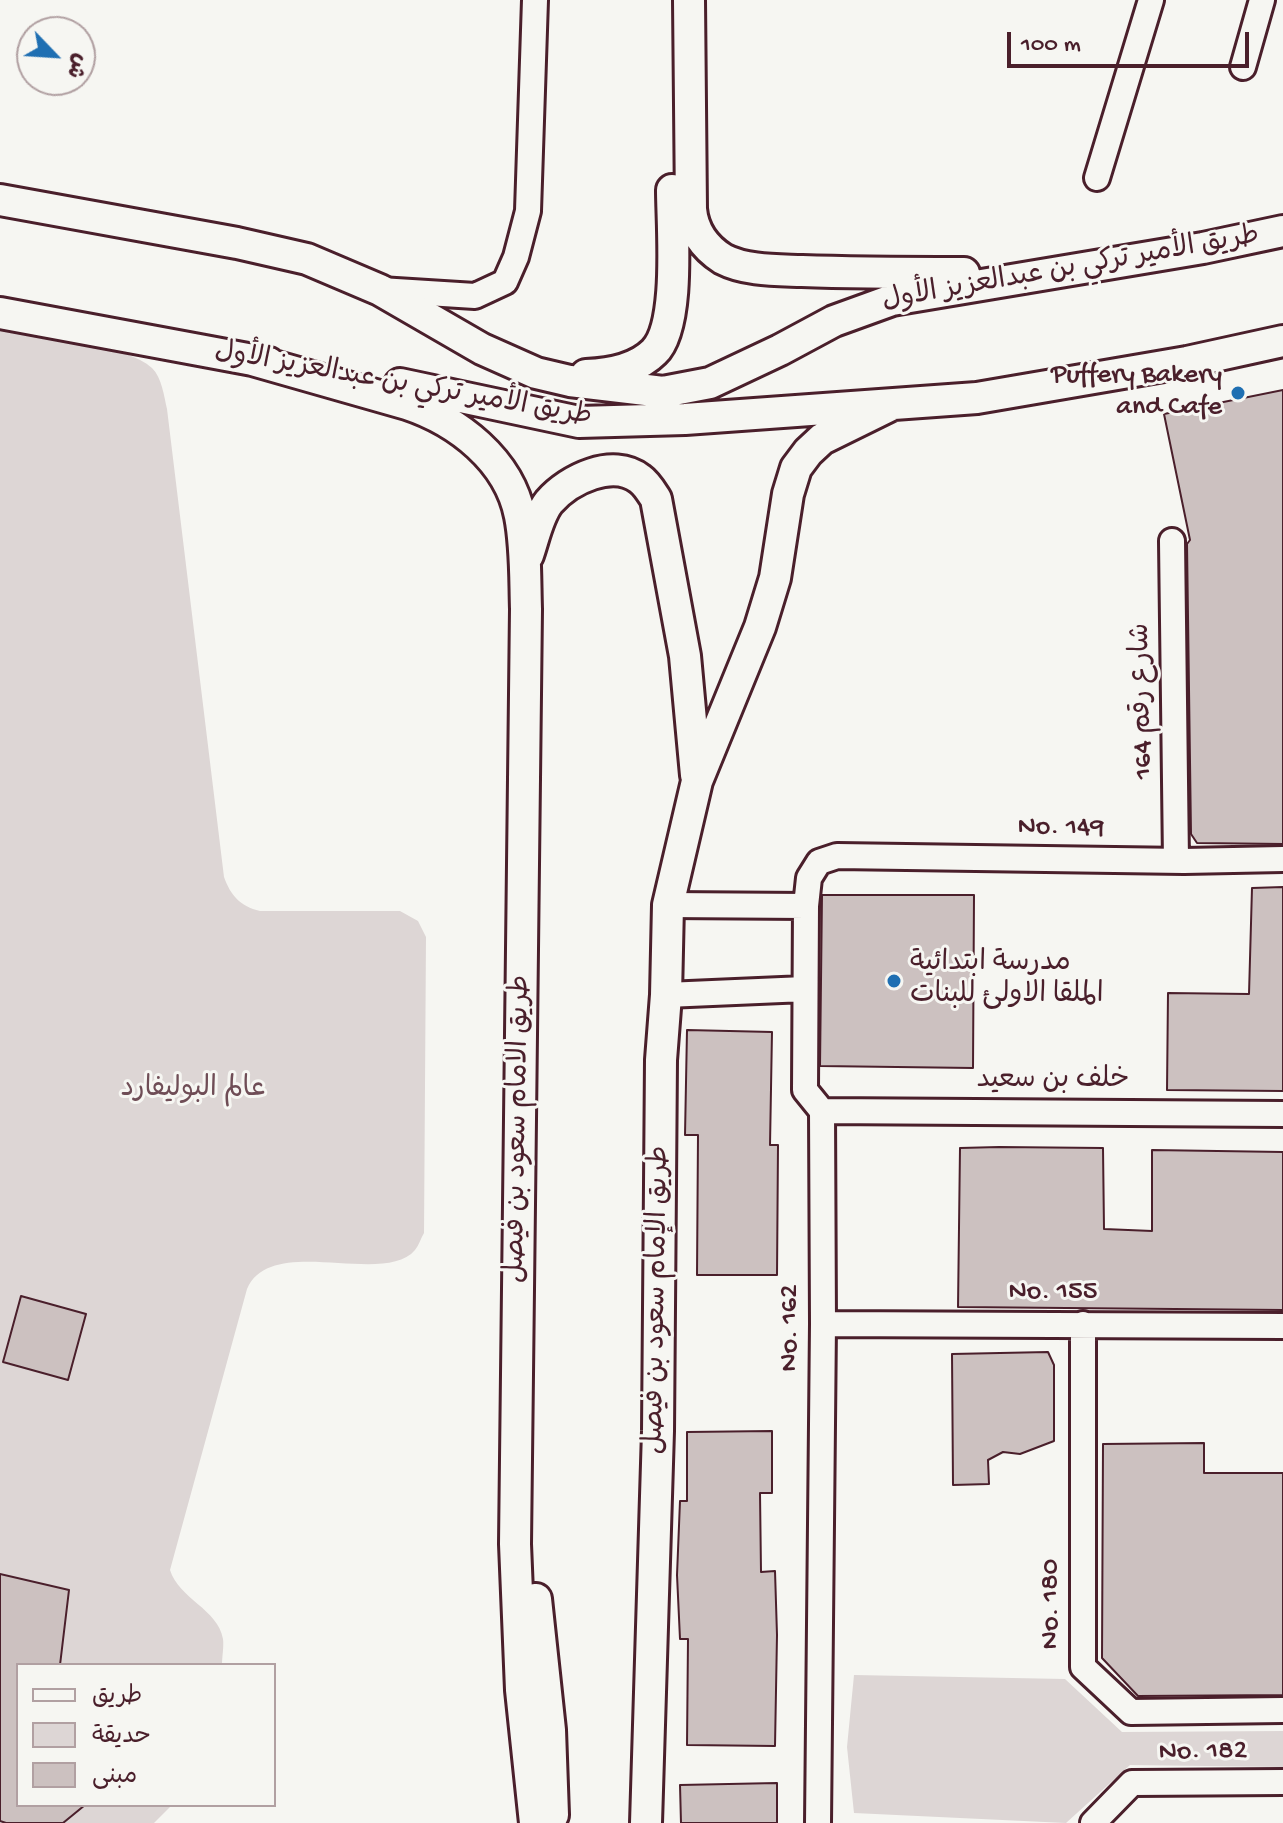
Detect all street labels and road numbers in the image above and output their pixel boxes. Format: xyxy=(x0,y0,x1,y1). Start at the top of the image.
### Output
street label: طريق الأمير تركي بن عبدالعزيز الأول xyxy=(880,220,1262,320)
street label: طريق الأمير تركي بن عبدالعزيز الأول xyxy=(212,336,594,436)
street label: شارع رقم 164 xyxy=(1126,623,1162,779)
street label: No. 149 xyxy=(1017,811,1105,847)
street label: طريق الامام سعود بن فيصل xyxy=(501,975,539,1283)
street label: خلف بن سعيد xyxy=(977,1065,1129,1099)
street label: طريق الإمام سعود بن فيصل xyxy=(640,1145,678,1455)
street label: No. 155 xyxy=(1009,1277,1097,1311)
street label: No. 162 xyxy=(775,1284,809,1372)
street label: No. 180 xyxy=(1036,1559,1070,1649)
street label: No. 182 xyxy=(1158,1735,1248,1771)

